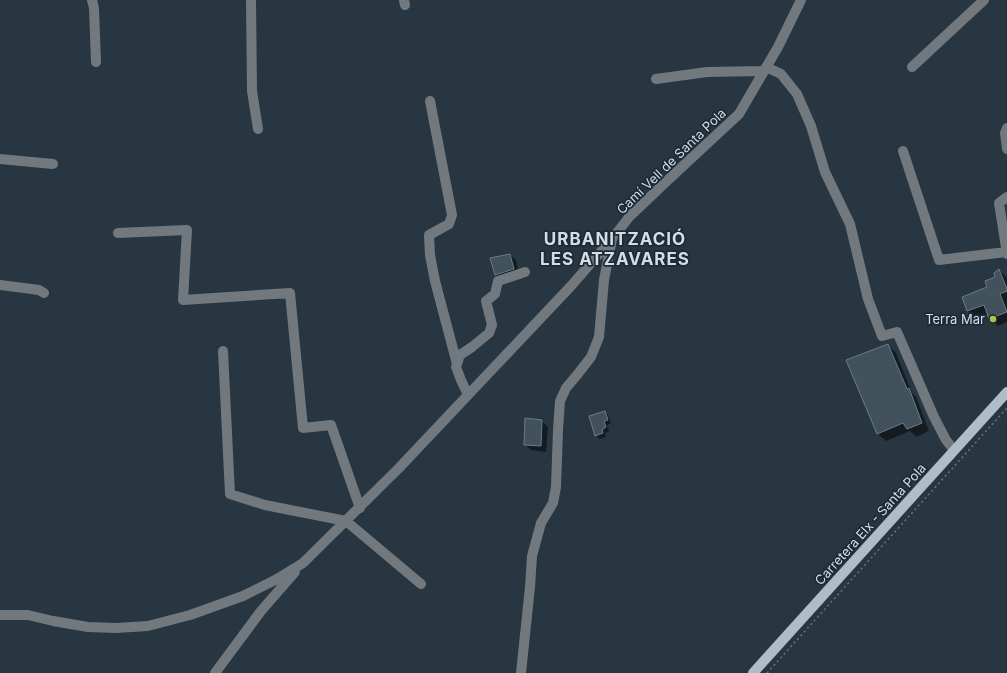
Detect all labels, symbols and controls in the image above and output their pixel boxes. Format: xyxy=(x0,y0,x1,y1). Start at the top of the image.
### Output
street label: Camí Vell de Santa Pola xyxy=(613,105,729,217)
district label: URBANITZACIÓ LES ATZAVARES xyxy=(540,228,690,269)
place label: Terra Mar xyxy=(925,311,985,327)
marker: Terra Mar xyxy=(988,314,998,324)
street label: Carretera Elx - Santa Pola xyxy=(811,460,929,588)

